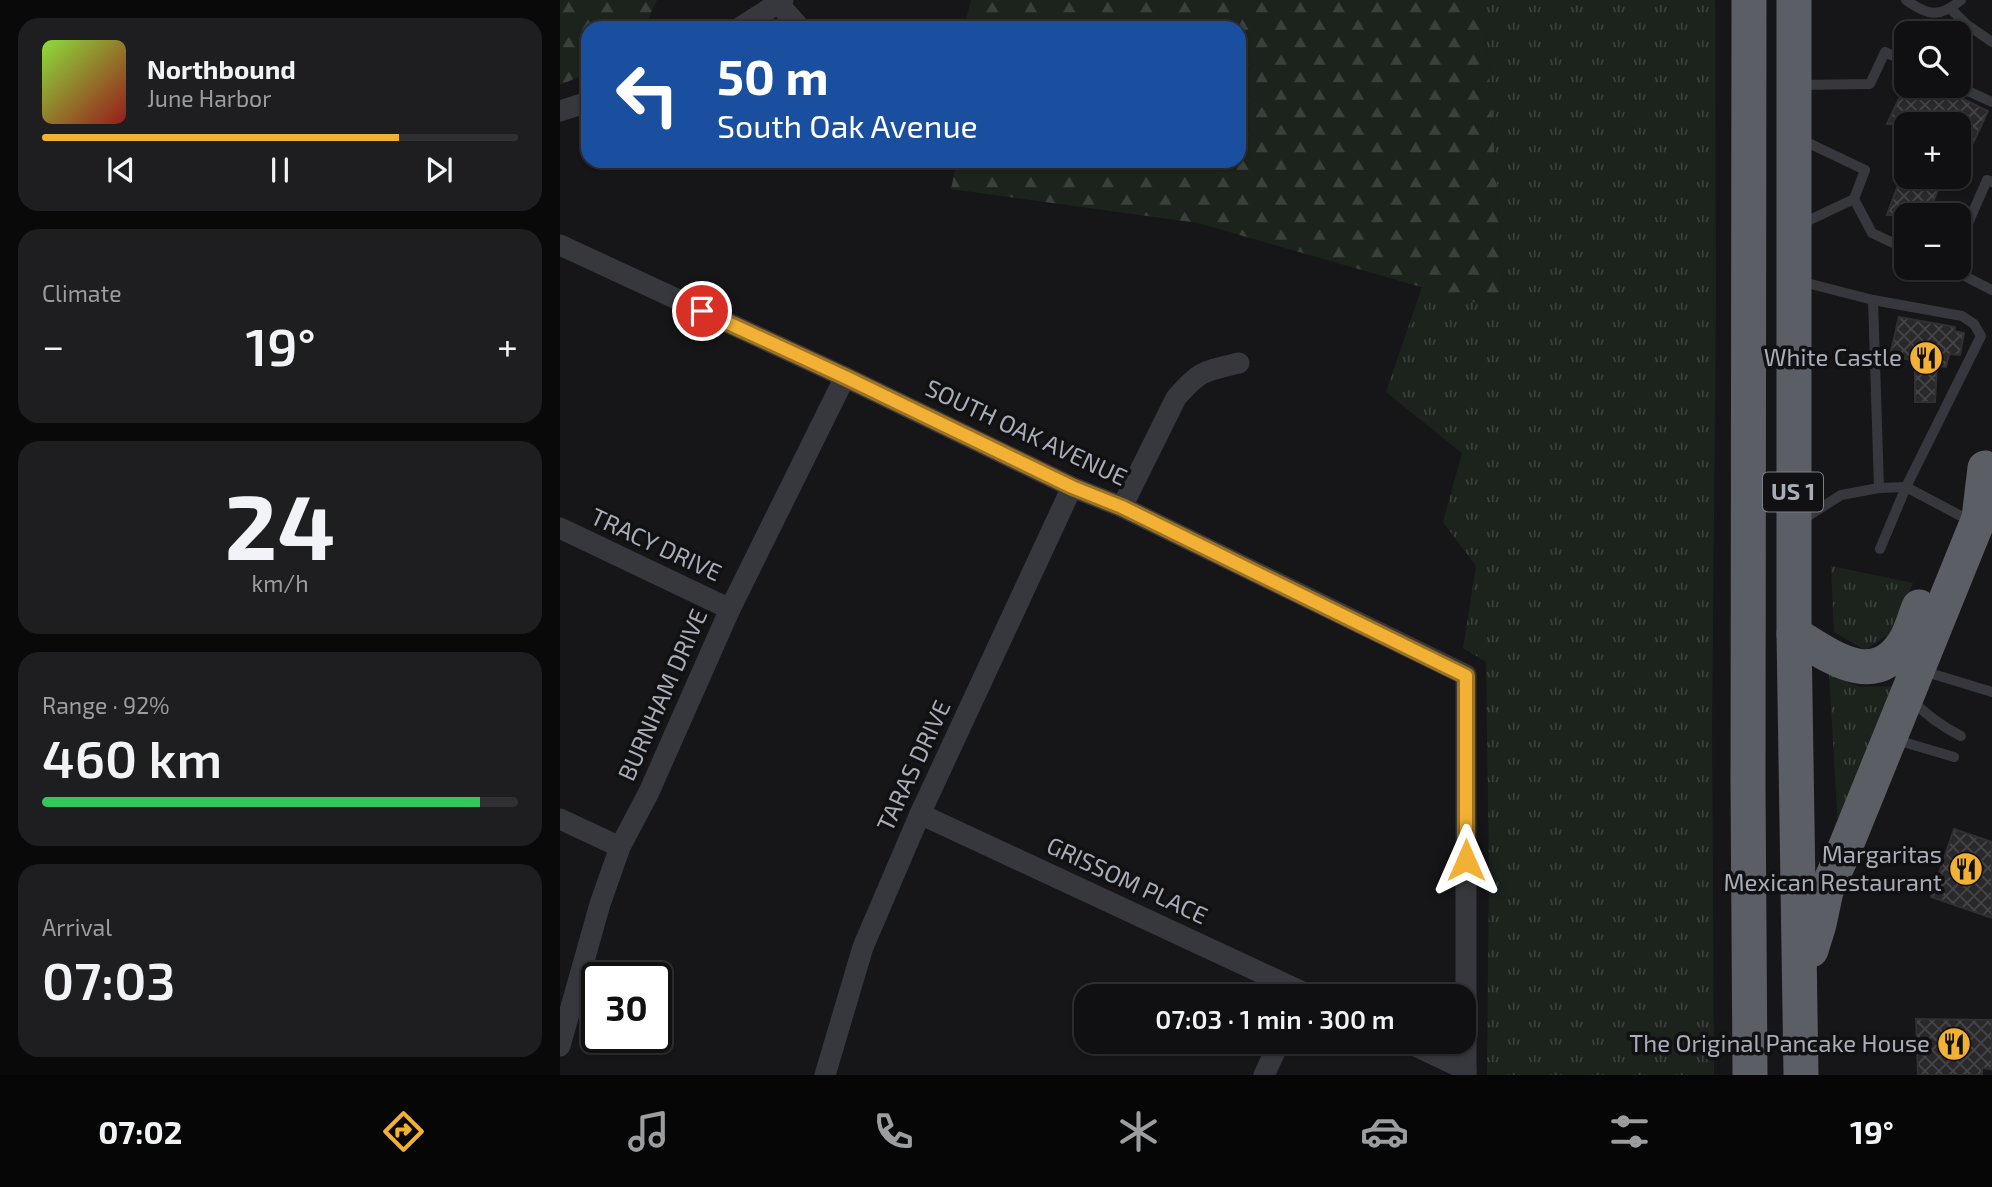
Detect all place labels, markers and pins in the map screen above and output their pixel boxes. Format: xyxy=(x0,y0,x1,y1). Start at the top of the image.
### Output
pin xyxy=(672,281,732,341)
restaurant icon: White Castle xyxy=(1907,339,1945,377)
place label: White Castle xyxy=(1764,342,1902,371)
place label: Margaritas Mexican Restaurant xyxy=(1724,839,1942,896)
restaurant icon: Margaritas Mexican Restaurant xyxy=(1947,850,1985,888)
restaurant icon: The Original Pancake House xyxy=(1935,1025,1973,1063)
place label: The Original Pancake House xyxy=(1629,1028,1930,1057)

